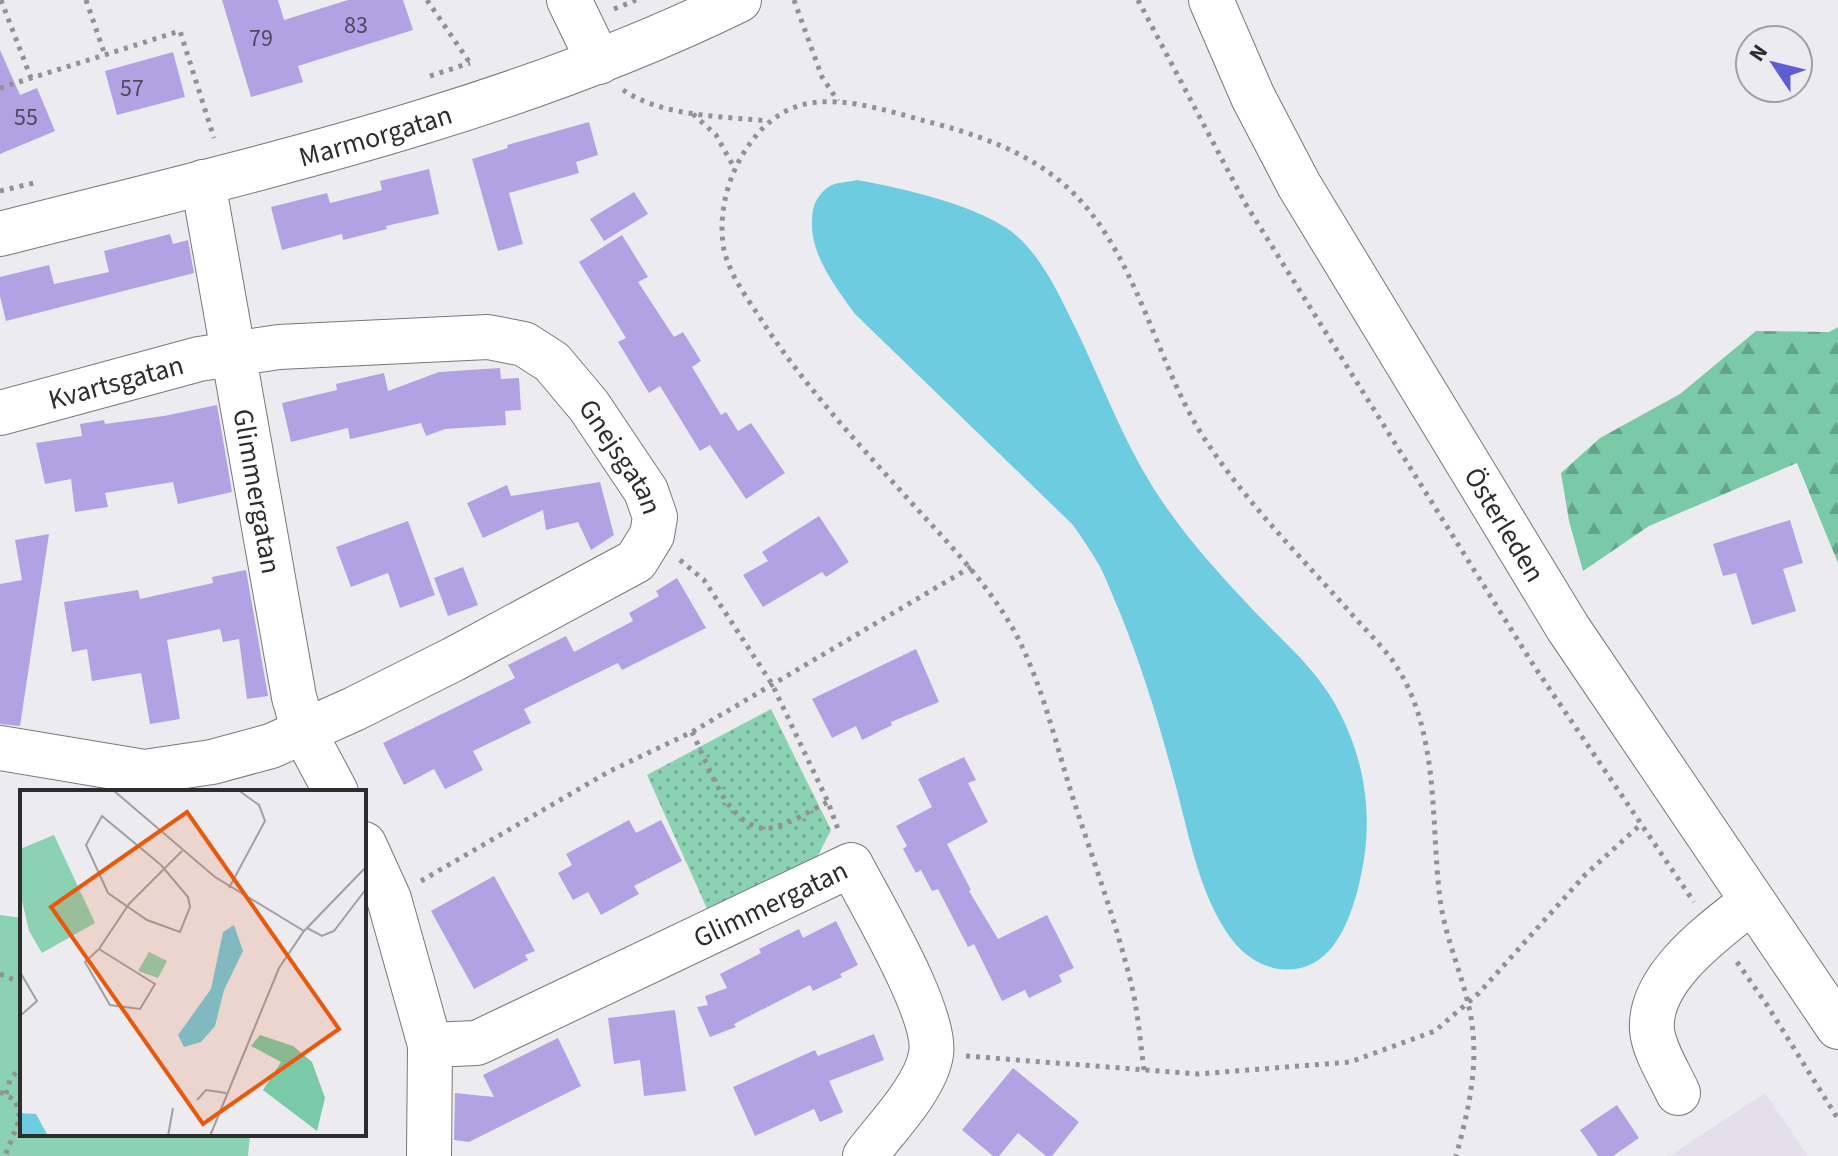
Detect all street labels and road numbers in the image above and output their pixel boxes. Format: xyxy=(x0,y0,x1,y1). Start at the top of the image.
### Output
street label: Marmorgatan xyxy=(294,95,457,178)
street label: Kvartsgatan xyxy=(44,345,188,420)
street label: Gnejsgatan xyxy=(569,391,672,520)
street label: Glimmergatan xyxy=(222,406,291,577)
street label: Österleden xyxy=(1454,460,1555,590)
street label: Glimmergatan xyxy=(687,850,855,958)

